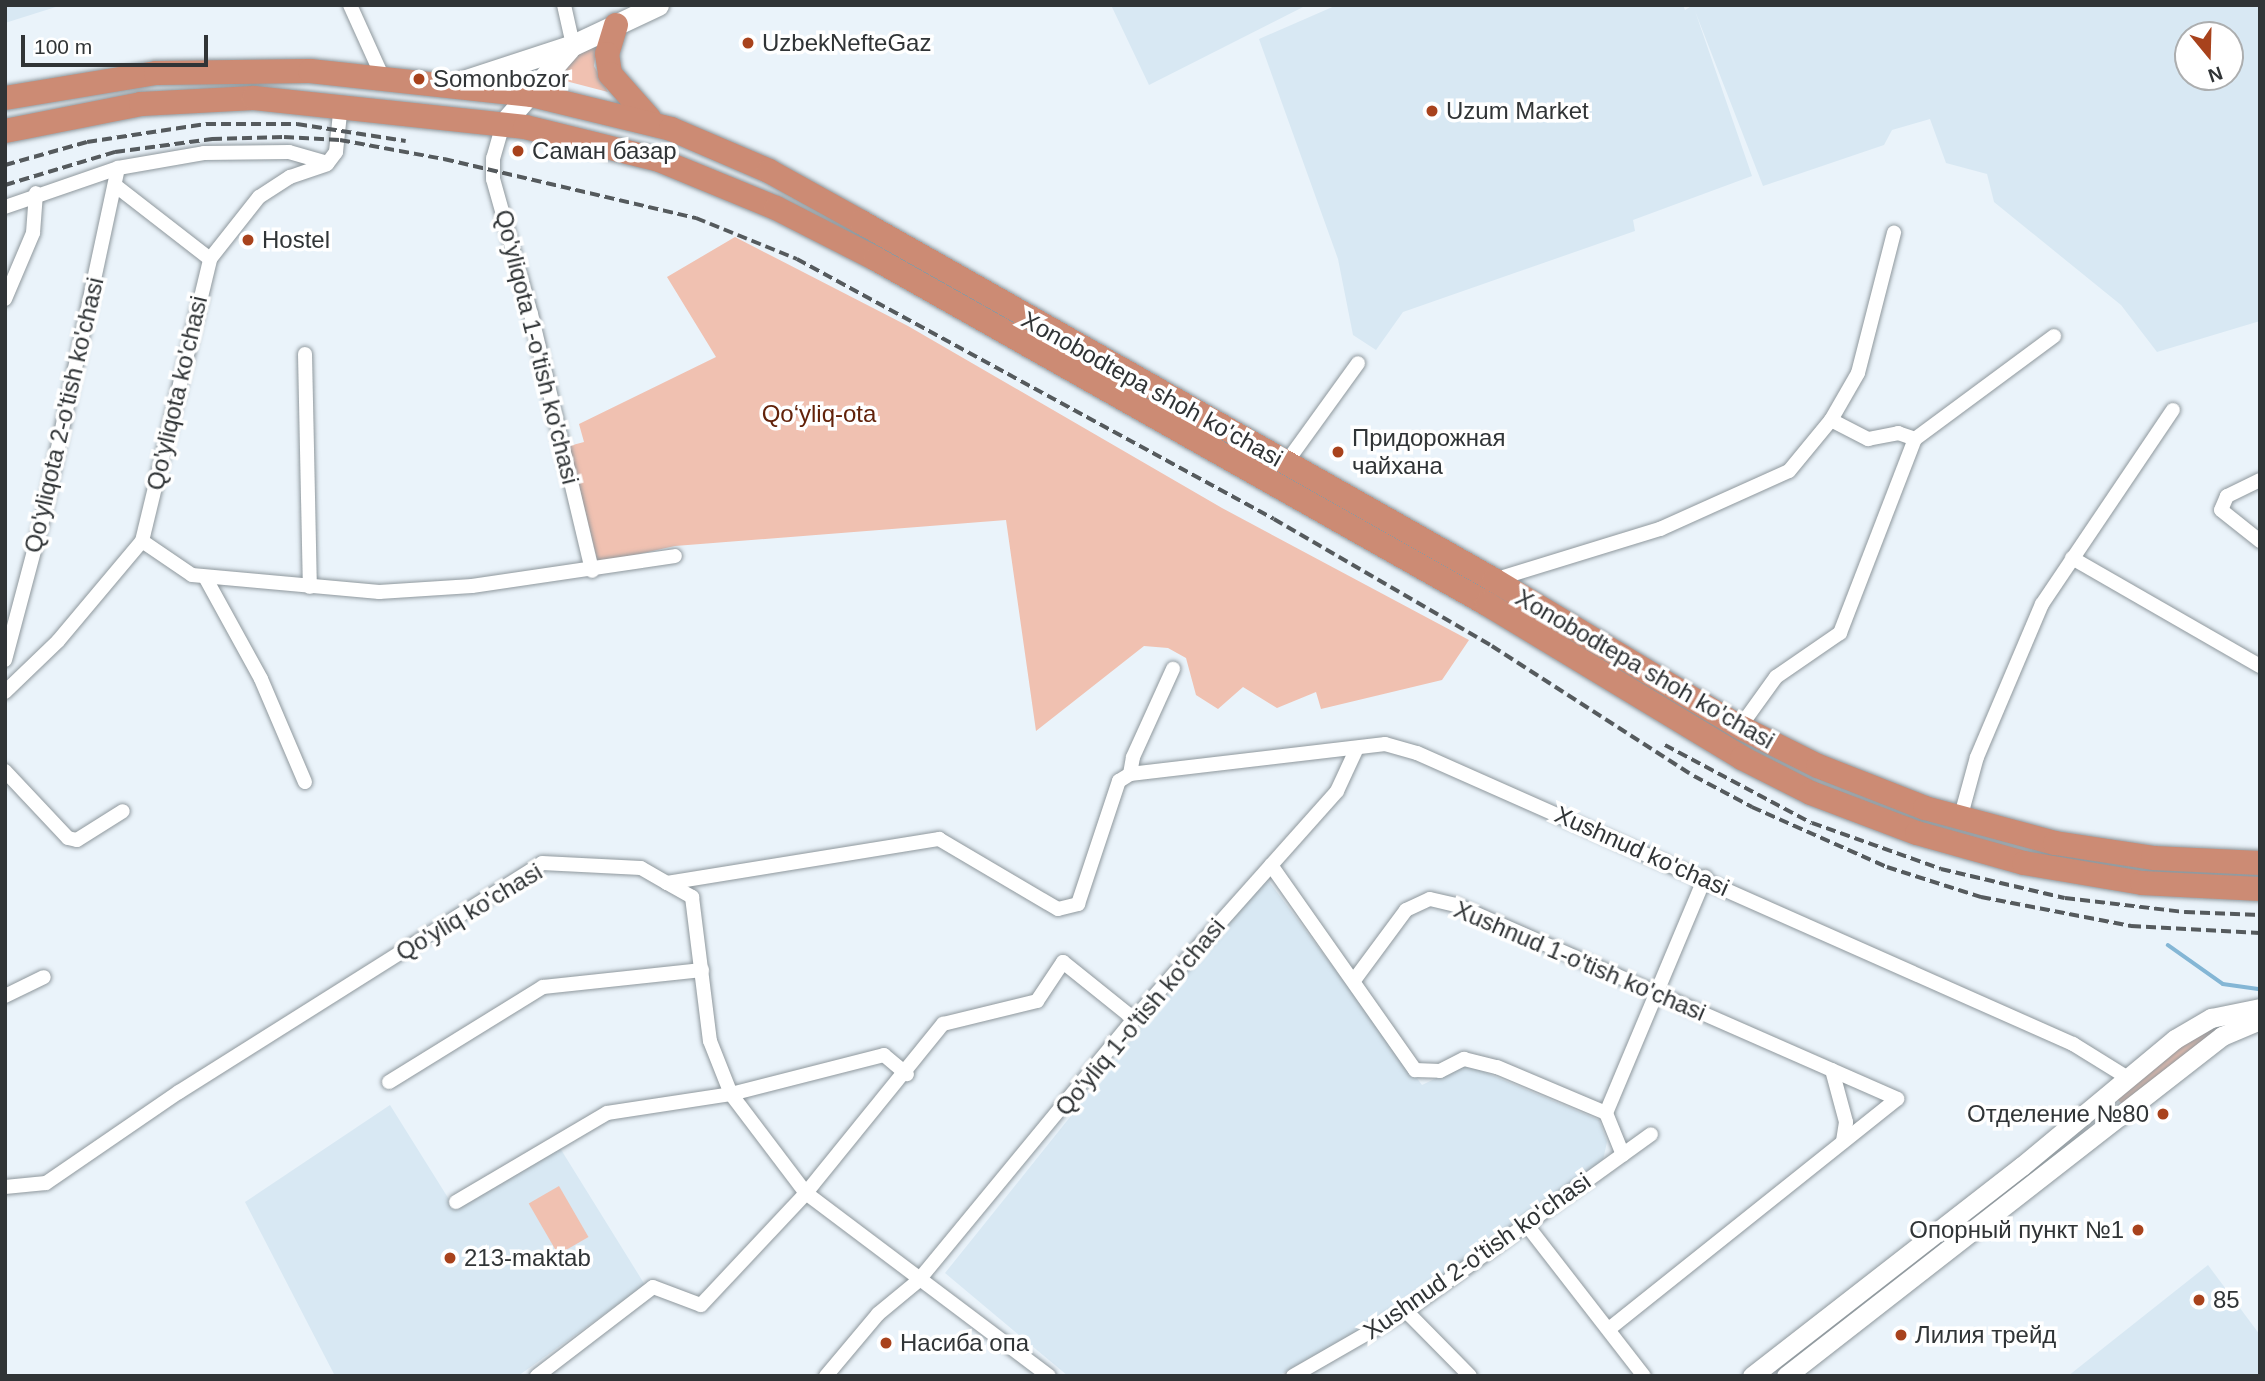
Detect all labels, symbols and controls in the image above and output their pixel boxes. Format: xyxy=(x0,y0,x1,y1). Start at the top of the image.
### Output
scale bar xyxy=(24,21,212,65)
north arrow xyxy=(2174,21,2244,91)
place label: UzbekNefteGaz xyxy=(762,29,931,57)
text: 100 m xyxy=(34,35,92,58)
marker: UzbekNefteGaz xyxy=(740,35,756,51)
text: N xyxy=(2205,62,2225,87)
place label: Somonbozor xyxy=(433,65,569,93)
marker: Somonbozor xyxy=(411,71,427,87)
place label: Uzum Market xyxy=(1446,97,1589,125)
marker: Uzum Market xyxy=(1424,103,1440,119)
place label: Саман базар xyxy=(532,137,677,165)
marker: Саман базар xyxy=(510,143,526,159)
street label: Qo'yliqota 1-o'tish ko'chasi xyxy=(489,207,585,487)
place label: Hostel xyxy=(262,226,330,254)
marker: Hostel xyxy=(240,232,256,248)
street label: Qo'yliqota 2-o'tish ko'chasi xyxy=(18,274,110,556)
street label: Qo'yliqota ko'chasi xyxy=(141,293,213,493)
street label: Xonobodtepa shoh ko'chasi xyxy=(1016,305,1288,473)
park label: Qo‘yliq-ota xyxy=(762,400,876,428)
place label: Придорожная чайхана xyxy=(1352,424,1505,480)
marker: Придорожная чайхана xyxy=(1330,444,1346,460)
street label: Xonobodtepa shoh ko'chasi xyxy=(1510,583,1780,755)
street label: Xushnud ko'chasi xyxy=(1551,800,1733,902)
street label: Qo'yliq ko'chasi xyxy=(391,857,547,967)
street label: Xushnud 1-o'tish ko'chasi xyxy=(1450,895,1710,1027)
street label: Qo'yliq 1-o'tish ko'chasi xyxy=(1049,913,1231,1121)
place label: Отделение №80 xyxy=(1967,1100,2149,1128)
marker: Отделение №80 xyxy=(2155,1106,2171,1122)
street label: Xushnud 2-o'tish ko'chasi xyxy=(1358,1167,1596,1345)
place label: Опорный пункт №1 xyxy=(1909,1216,2124,1244)
marker: Опорный пункт №1 xyxy=(2130,1222,2146,1238)
place label: 213-maktab xyxy=(464,1244,591,1272)
marker: 213-maktab xyxy=(442,1250,458,1266)
place label: 85 xyxy=(2213,1286,2240,1314)
marker: 85 xyxy=(2191,1292,2207,1308)
place label: Лилия трейд xyxy=(1915,1321,2056,1349)
marker: Лилия трейд xyxy=(1893,1327,1909,1343)
place label: Насиба опа xyxy=(900,1329,1029,1357)
marker: Насиба опа xyxy=(878,1335,894,1351)

